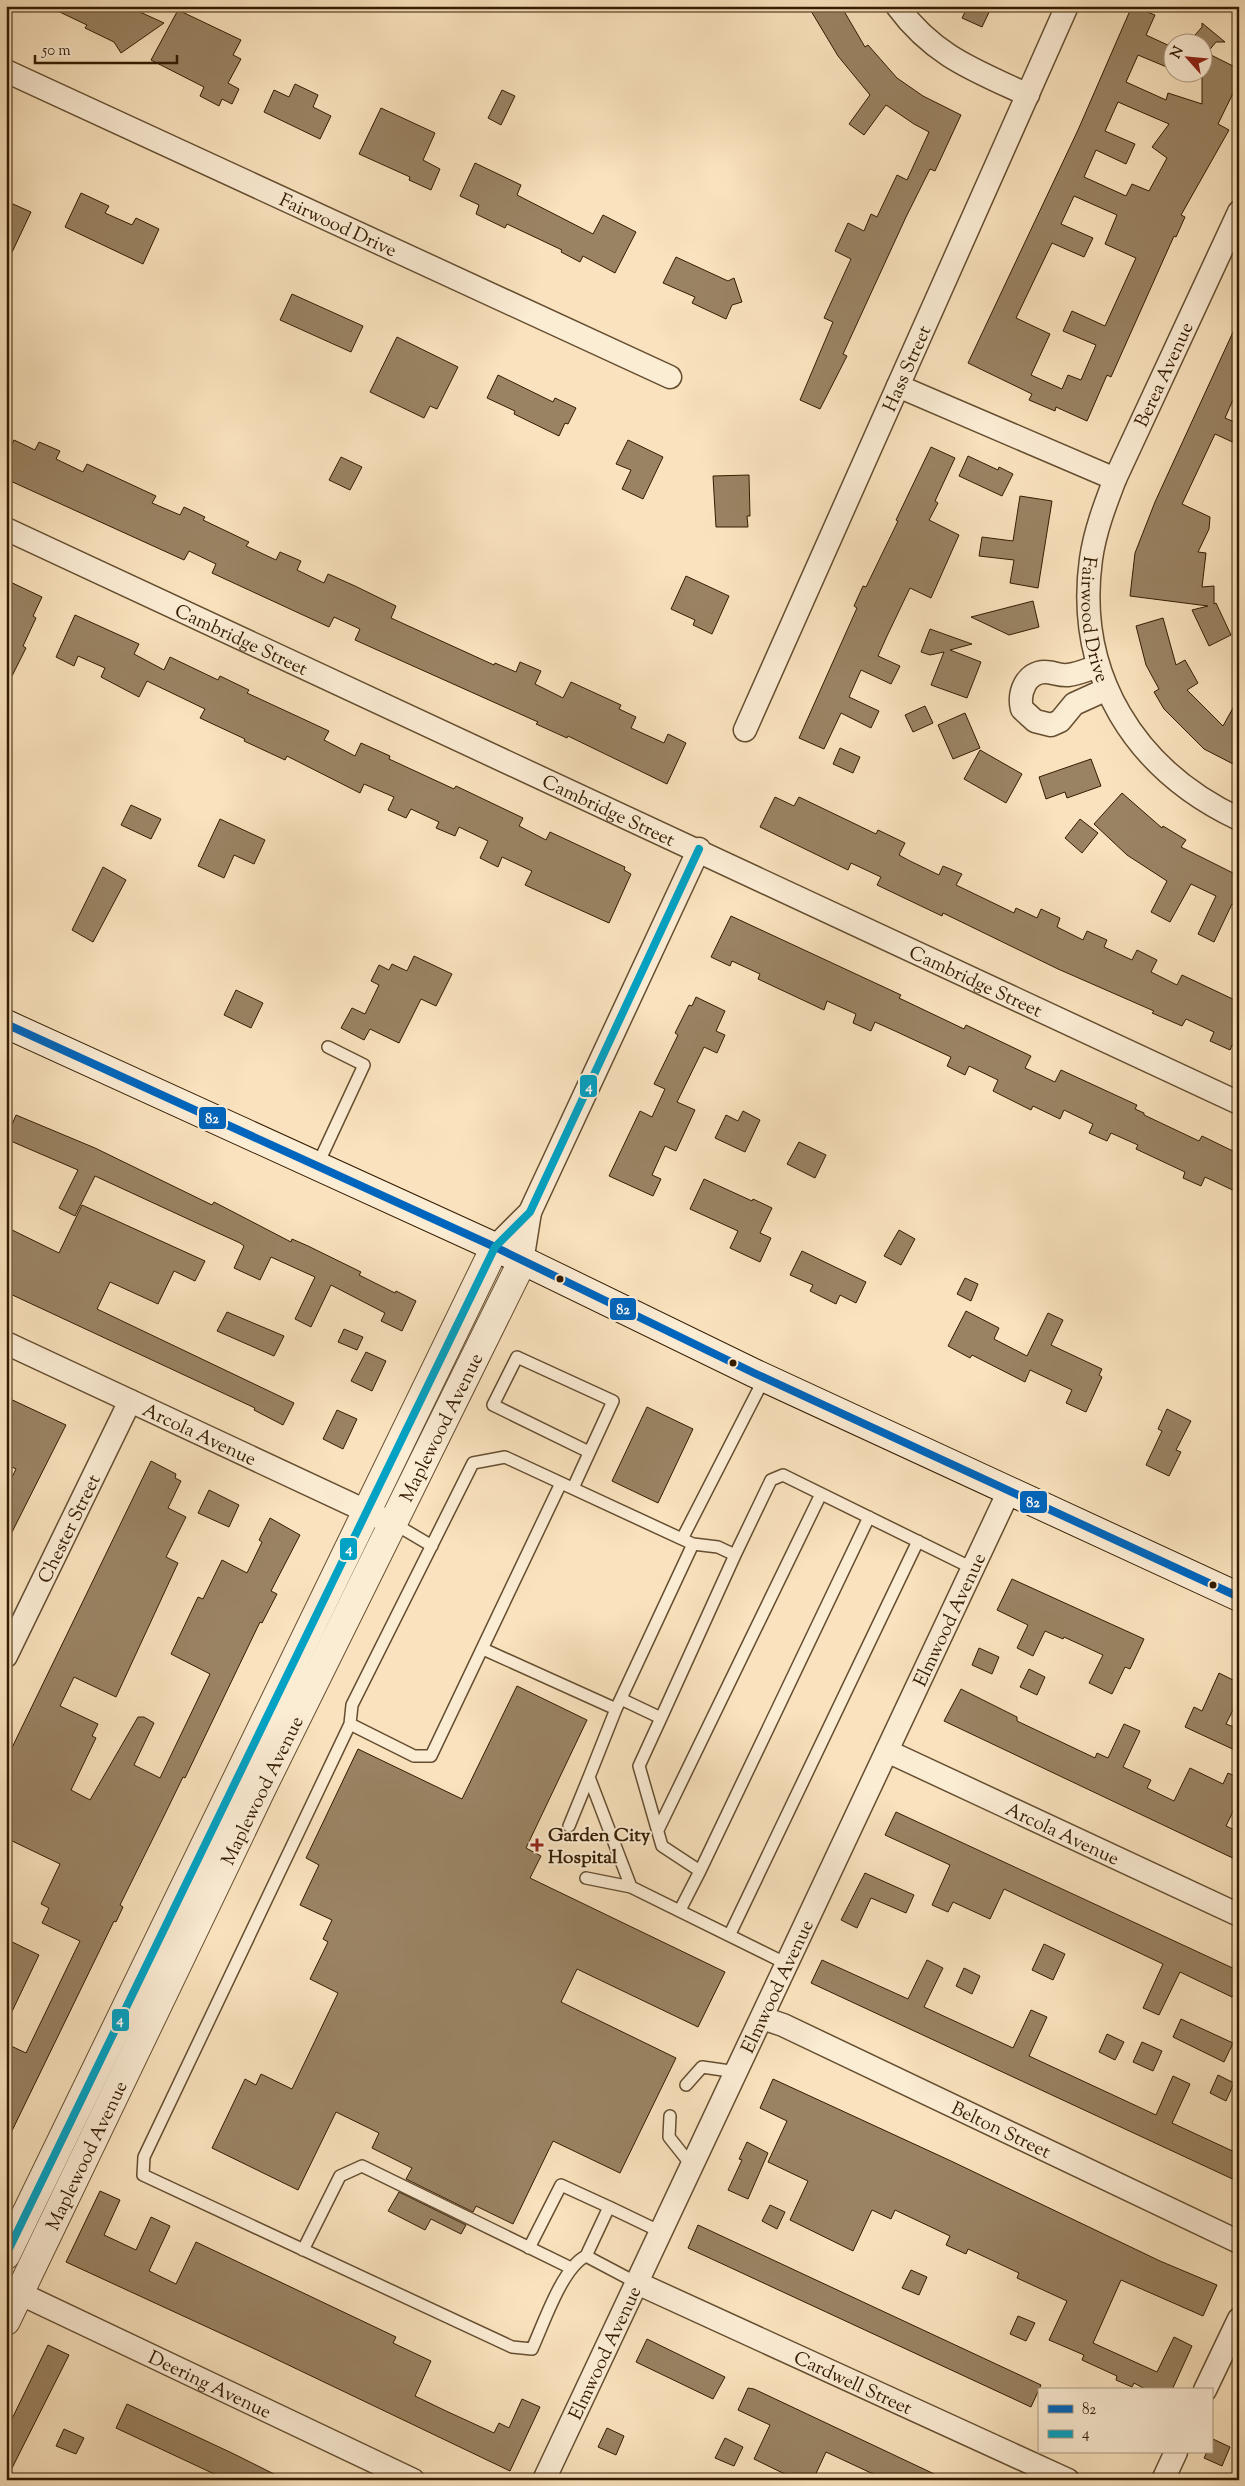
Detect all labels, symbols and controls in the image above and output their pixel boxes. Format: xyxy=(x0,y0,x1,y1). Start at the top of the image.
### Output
scale bar xyxy=(35,32,178,64)
north arrow xyxy=(1162,32,1212,82)
text: 50 m xyxy=(41,41,71,62)
text: N xyxy=(1167,43,1190,63)
street label: Fairwood Drive xyxy=(274,188,401,265)
street label: Berea Avenue xyxy=(1129,318,1201,432)
street label: Hass Street xyxy=(877,321,939,417)
street label: Fairwood Drive xyxy=(1072,555,1114,687)
street label: Cambridge Street xyxy=(170,598,312,684)
street label: Cambridge Street xyxy=(537,769,679,855)
street label: Cambridge Street xyxy=(904,940,1046,1026)
line badge: 4 xyxy=(579,1074,598,1098)
text: 4 xyxy=(584,1078,593,1098)
line badge: 82 xyxy=(198,1106,227,1130)
text: 82 xyxy=(205,1110,219,1130)
unlabelled marker xyxy=(555,1274,565,1284)
line badge: 82 xyxy=(609,1297,637,1321)
text: 82 xyxy=(616,1301,630,1321)
street label: Maplewood Avenue xyxy=(394,1349,491,1507)
unlabelled marker xyxy=(728,1358,738,1368)
street label: Arcola Avenue xyxy=(138,1398,260,1474)
street label: Chester Street xyxy=(32,1470,109,1588)
line badge: 82 xyxy=(1019,1490,1048,1514)
text: 82 xyxy=(1026,1494,1040,1514)
line badge: 4 xyxy=(339,1537,358,1561)
text: 4 xyxy=(344,1540,353,1560)
street label: Elmwood Avenue xyxy=(908,1549,994,1692)
unlabelled marker xyxy=(1208,1580,1218,1590)
street label: Maplewood Avenue xyxy=(216,1712,312,1870)
street label: Arcola Avenue xyxy=(1000,1797,1123,1873)
place label: Garden City Hospital xyxy=(548,1823,651,1872)
marker: Garden City Hospital xyxy=(530,1838,544,1852)
street label: Elmwood Avenue xyxy=(736,1916,822,2058)
line badge: 4 xyxy=(111,2008,130,2032)
text: 4 xyxy=(115,2011,124,2031)
street label: Maplewood Avenue xyxy=(40,2077,135,2236)
street label: Belton Street xyxy=(946,2096,1055,2167)
street label: Elmwood Avenue xyxy=(563,2282,649,2425)
street label: Deering Avenue xyxy=(143,2345,275,2427)
street label: Cardwell Street xyxy=(789,2345,916,2423)
legend xyxy=(1038,2388,1212,2454)
text: 82 xyxy=(1082,2400,1096,2421)
text: 4 xyxy=(1082,2424,1090,2445)

